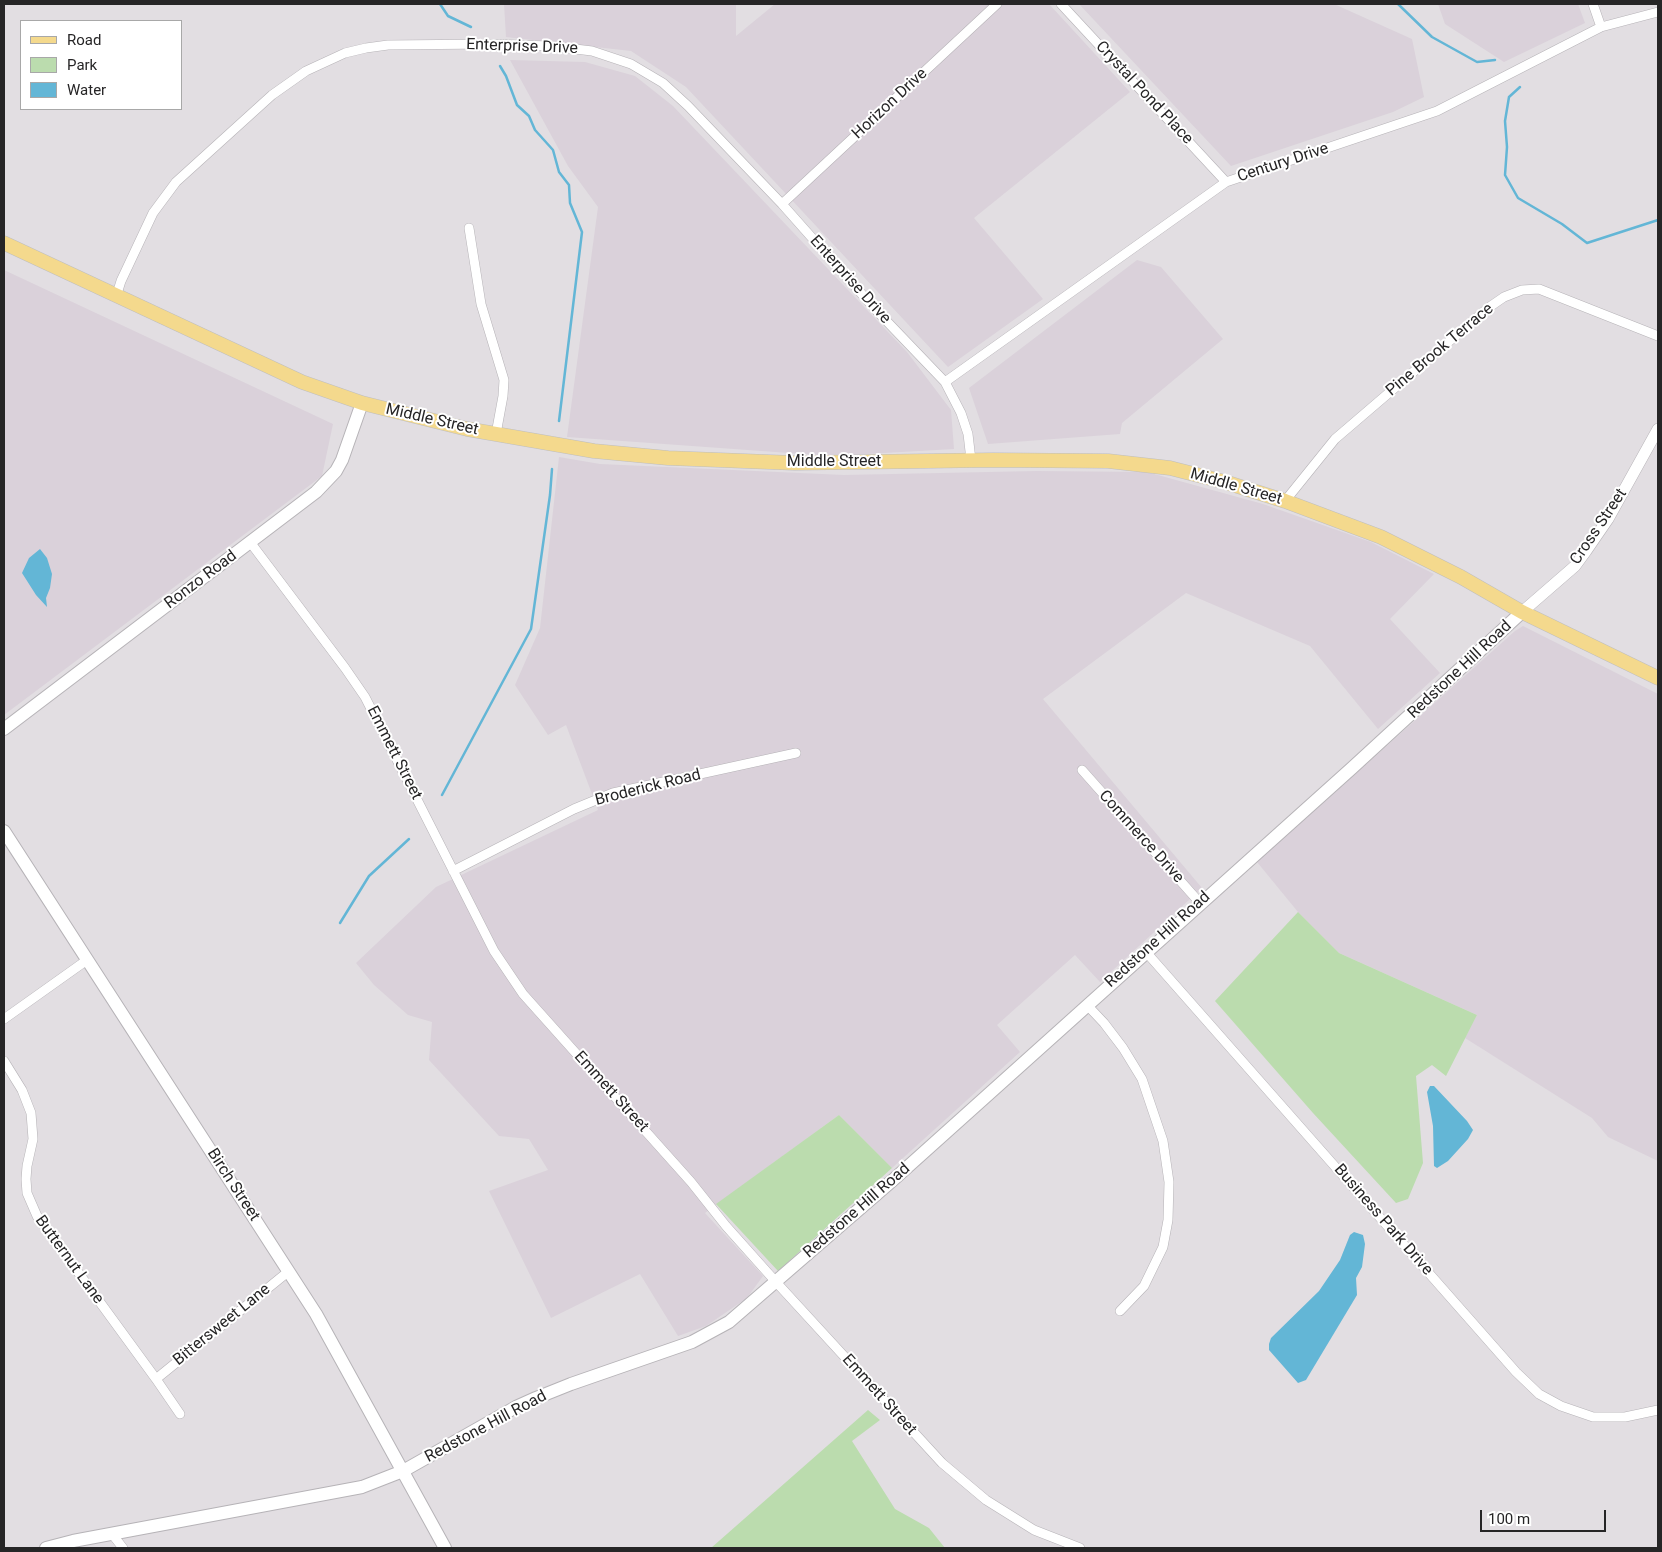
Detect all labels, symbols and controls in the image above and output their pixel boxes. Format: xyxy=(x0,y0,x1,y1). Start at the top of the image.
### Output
legend xyxy=(20,20,182,110)
text: Road xyxy=(67,31,101,49)
street label: Enterprise Drive xyxy=(466,35,578,59)
street label: Crystal Pond Place xyxy=(1091,37,1197,149)
text: Park xyxy=(67,56,97,74)
street label: Horizon Drive xyxy=(849,64,931,144)
text: Water xyxy=(67,81,106,99)
street label: Century Drive xyxy=(1235,139,1331,187)
street label: Enterprise Drive xyxy=(805,232,895,328)
street label: Pine Brook Terrace xyxy=(1382,300,1498,400)
street label: Middle Street xyxy=(384,400,480,440)
street label: Middle Street xyxy=(787,452,881,472)
street label: Middle Street xyxy=(1188,465,1284,509)
street label: Cross Street xyxy=(1567,485,1631,569)
street label: Ronzo Road xyxy=(161,547,241,613)
street label: Redstone Hill Road xyxy=(1404,617,1516,723)
street label: Emmett Street xyxy=(362,703,426,803)
street label: Broderick Road xyxy=(593,766,703,810)
street label: Commerce Drive xyxy=(1094,787,1188,887)
street label: Redstone Hill Road xyxy=(1101,888,1215,992)
street label: Emmett Street xyxy=(570,1048,652,1136)
street label: Birch Street xyxy=(202,1145,264,1225)
street label: Redstone Hill Road xyxy=(800,1160,914,1262)
street label: Business Park Drive xyxy=(1330,1161,1436,1279)
street label: Butternut Lane xyxy=(30,1212,108,1308)
street label: Bittersweet Lane xyxy=(170,1280,274,1370)
street label: Emmett Street xyxy=(838,1351,920,1439)
street label: Redstone Hill Road xyxy=(422,1387,550,1467)
scale bar xyxy=(1482,1500,1608,1532)
text: 100 m xyxy=(1488,1510,1530,1528)

